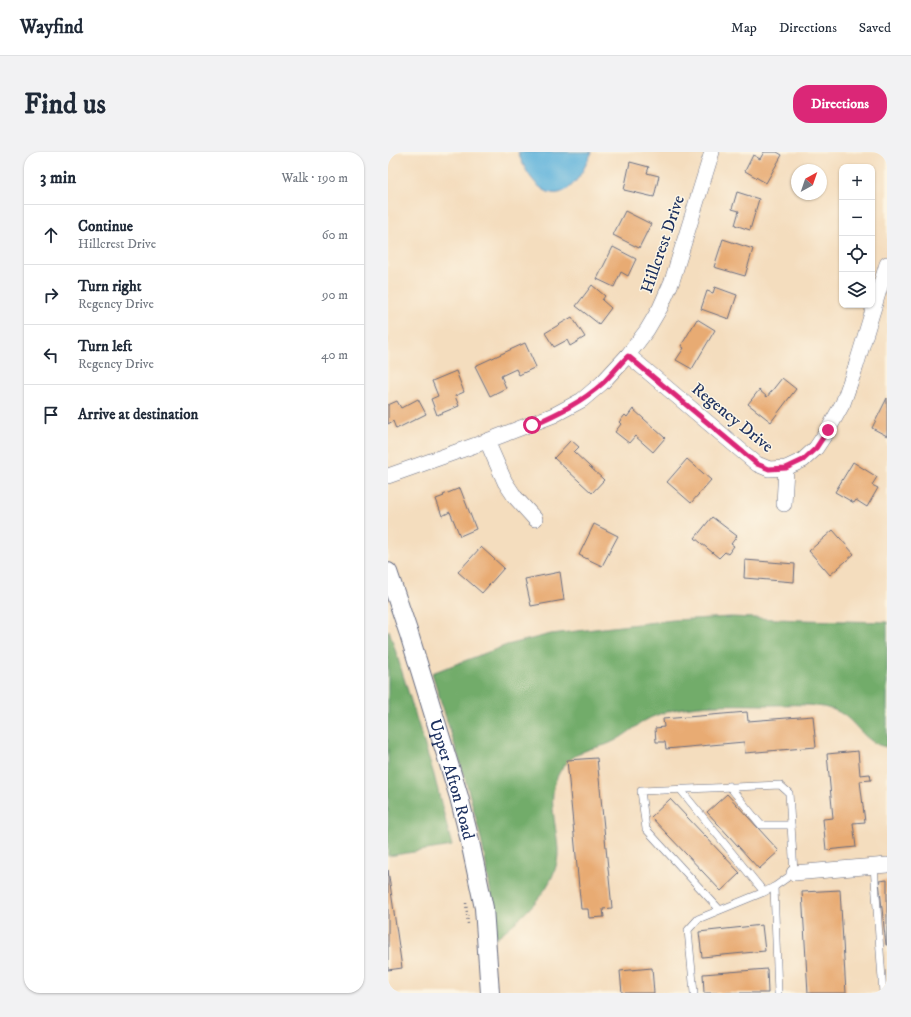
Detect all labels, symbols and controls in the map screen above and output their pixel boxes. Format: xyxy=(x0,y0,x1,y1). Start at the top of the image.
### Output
text: Wayfind xyxy=(20,16,83,39)
text: Map xyxy=(731,19,757,37)
text: Directions xyxy=(779,19,837,37)
text: Saved xyxy=(859,19,891,37)
button: Directions xyxy=(793,85,887,123)
text: Find us xyxy=(24,87,106,122)
north arrow xyxy=(791,164,827,200)
map controls xyxy=(839,164,875,308)
button: + xyxy=(839,164,875,200)
text: 3 min xyxy=(40,167,76,189)
text: Walk · 190 m xyxy=(282,170,348,186)
street label: Hillcrest Drive xyxy=(636,192,690,296)
button: − xyxy=(839,200,875,236)
text: Continue xyxy=(78,217,133,236)
icon: ahead xyxy=(40,224,62,246)
text: 60 m xyxy=(322,227,348,243)
text: Hillcrest Drive xyxy=(78,236,156,252)
button: locate xyxy=(839,236,875,272)
button: layers xyxy=(839,272,875,308)
text: Turn right xyxy=(78,277,141,296)
icon: right xyxy=(40,284,62,306)
text: 90 m xyxy=(322,287,348,303)
text: Regency Drive xyxy=(78,296,154,312)
text: Turn left xyxy=(78,337,132,356)
icon: left xyxy=(40,344,62,366)
text: 40 m xyxy=(321,347,348,363)
text: Regency Drive xyxy=(78,356,154,372)
street label: Regency Drive xyxy=(687,378,778,458)
icon: arrive xyxy=(40,404,62,426)
text: Arrive at destination xyxy=(78,405,198,424)
route start xyxy=(523,416,541,434)
route end xyxy=(819,421,837,439)
street label: Upper Afton Road xyxy=(424,716,479,843)

